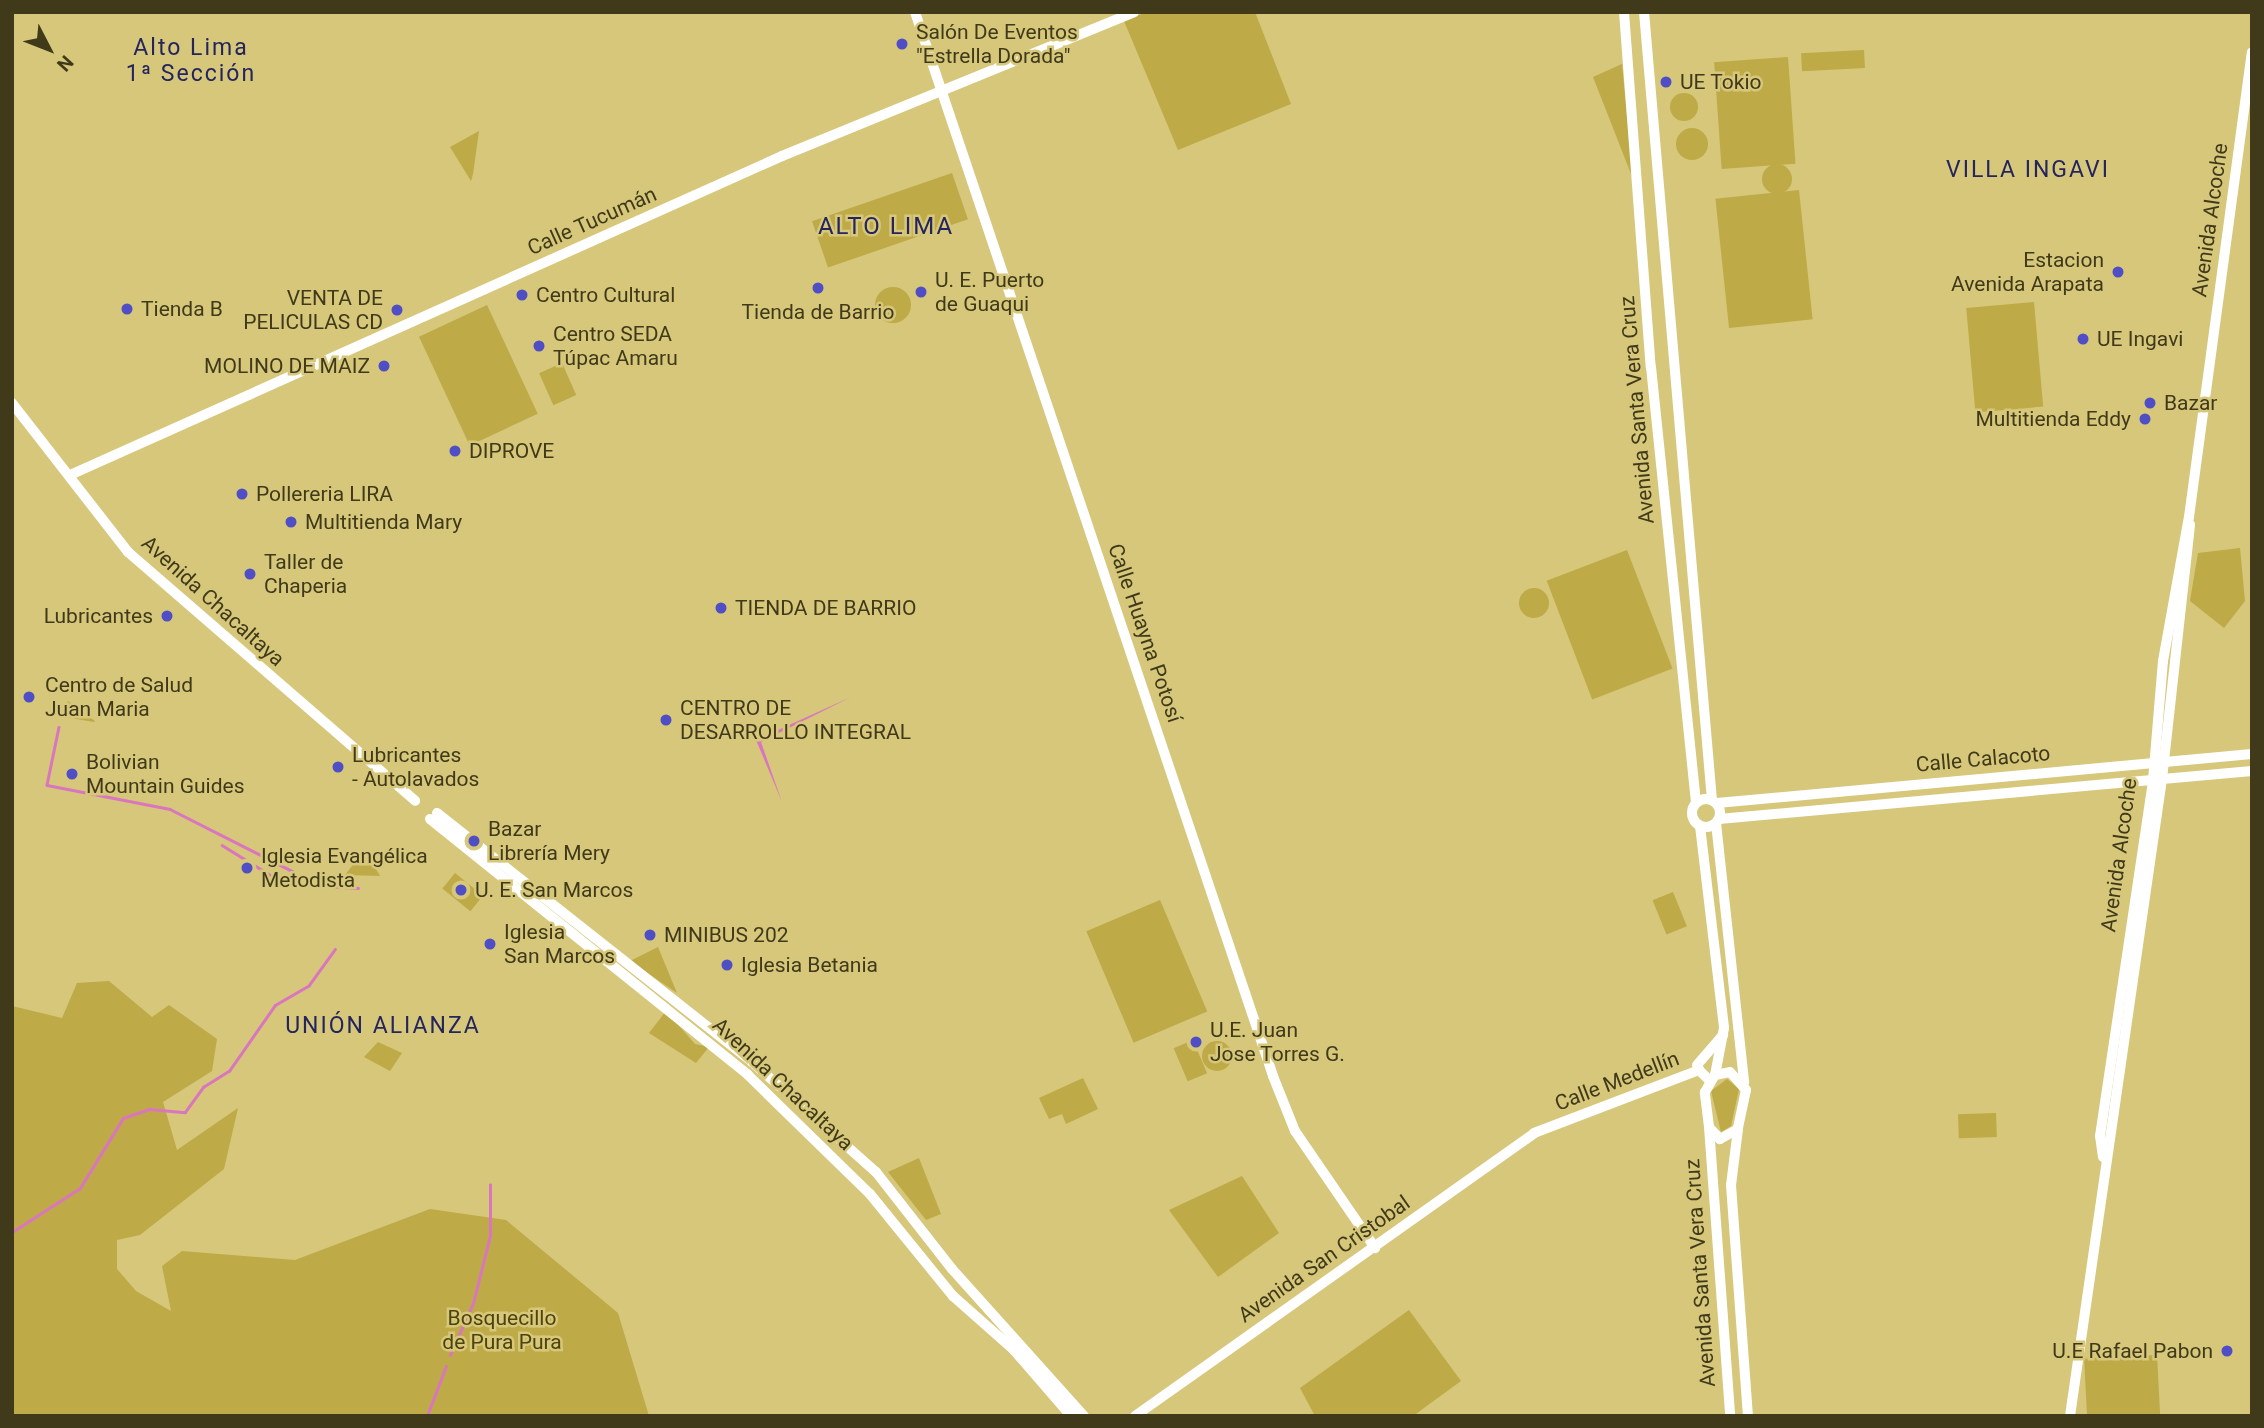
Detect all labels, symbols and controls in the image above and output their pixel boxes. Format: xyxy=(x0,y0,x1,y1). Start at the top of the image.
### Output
north arrow xyxy=(14,14,84,84)
place label: Salón De Eventos "Estrella Dorada" xyxy=(916,19,1078,69)
district label: Alto Lima 1ª Sección xyxy=(134,34,248,88)
marker: Salón De Eventos "Estrella Dorada" xyxy=(894,36,910,52)
text: N xyxy=(52,51,78,76)
place label: UE Tokio xyxy=(1680,69,1762,95)
marker: UE Tokio xyxy=(1658,74,1674,90)
street label: Avenida Alcoche xyxy=(2187,141,2233,299)
district label: VILLA INGAVI xyxy=(1948,156,2108,184)
street label: Calle Tucumán xyxy=(523,181,661,261)
district label: ALTO LIMA xyxy=(819,213,953,241)
place label: Estacion Avenida Arapata xyxy=(1951,247,2104,297)
marker: Estacion Avenida Arapata xyxy=(2110,264,2126,280)
place label: U. E. Puerto de Guaqui xyxy=(935,267,1044,317)
marker: Tienda de Barrio xyxy=(810,280,826,296)
place label: Centro Cultural xyxy=(536,282,675,308)
marker: U. E. Puerto de Guaqui xyxy=(913,284,929,300)
place label: VENTA DE PELICULAS CD xyxy=(243,285,383,335)
marker: Centro Cultural xyxy=(514,287,530,303)
street label: Avenida Santa Vera Cruz xyxy=(1614,295,1660,525)
place label: Tienda B xyxy=(141,296,223,322)
place label: Tienda de Barrio xyxy=(742,299,894,325)
marker: Tienda B xyxy=(119,301,135,317)
marker: VENTA DE PELICULAS CD xyxy=(389,302,405,318)
place label: Centro SEDA Túpac Amaru xyxy=(553,321,678,371)
place label: UE Ingavi xyxy=(2097,326,2183,352)
marker: UE Ingavi xyxy=(2075,331,2091,347)
marker: Centro SEDA Túpac Amaru xyxy=(531,338,547,354)
place label: MOLINO DE MAIZ xyxy=(204,353,370,379)
marker: MOLINO DE MAIZ xyxy=(376,358,392,374)
place label: Bazar xyxy=(2164,390,2217,416)
marker: Bazar xyxy=(2142,395,2158,411)
place label: Multitienda Eddy xyxy=(1975,406,2131,432)
marker: Multitienda Eddy xyxy=(2137,411,2153,427)
place label: DIPROVE xyxy=(469,438,554,464)
marker: DIPROVE xyxy=(447,443,463,459)
place label: Pollereria LIRA xyxy=(256,481,393,507)
marker: Pollereria LIRA xyxy=(234,486,250,502)
place label: Multitienda Mary xyxy=(305,509,462,535)
marker: Multitienda Mary xyxy=(283,514,299,530)
street label: Avenida Chacaltaya xyxy=(137,530,289,672)
street label: Calle Huayna Potosí xyxy=(1103,540,1187,726)
place label: Taller de Chaperia xyxy=(264,549,347,599)
marker: Taller de Chaperia xyxy=(242,566,258,582)
place label: TIENDA DE BARRIO xyxy=(735,595,916,621)
marker: TIENDA DE BARRIO xyxy=(713,600,729,616)
place label: Lubricantes xyxy=(44,603,153,629)
marker: Lubricantes xyxy=(159,608,175,624)
place label: Centro de Salud Juan Maria xyxy=(45,672,193,722)
marker: Centro de Salud Juan Maria xyxy=(19,687,39,707)
place label: CENTRO DE DESARROLLO INTEGRAL xyxy=(680,695,911,745)
marker: CENTRO DE DESARROLLO INTEGRAL xyxy=(658,712,674,728)
street label: Calle Calacoto xyxy=(1915,741,2051,777)
place label: Lubricantes - Autolavados xyxy=(352,742,479,792)
place label: Bolivian Mountain Guides xyxy=(86,749,244,799)
marker: Lubricantes - Autolavados xyxy=(330,759,346,775)
marker: Bolivian Mountain Guides xyxy=(64,766,80,782)
street label: Avenida Alcoche xyxy=(2096,776,2142,934)
place label: Bazar Librería Mery xyxy=(488,816,610,866)
marker: Bazar Librería Mery xyxy=(466,833,482,849)
place label: Iglesia Evangélica Metodista xyxy=(261,843,428,893)
marker: Iglesia Evangélica Metodista xyxy=(239,860,255,876)
place label: U. E. San Marcos xyxy=(475,877,633,903)
marker: U. E. San Marcos xyxy=(453,882,469,898)
place label: Iglesia San Marcos xyxy=(504,919,615,969)
place label: MINIBUS 202 xyxy=(664,922,789,948)
marker: MINIBUS 202 xyxy=(642,927,658,943)
marker: Iglesia San Marcos xyxy=(482,936,498,952)
place label: Iglesia Betania xyxy=(741,952,878,978)
marker: Iglesia Betania xyxy=(719,957,735,973)
district label: UNIÓN ALIANZA xyxy=(287,1012,479,1040)
street label: Avenida Chacaltaya xyxy=(707,1012,859,1156)
place label: U.E. Juan Jose Torres G. xyxy=(1210,1017,1345,1067)
marker: U.E. Juan Jose Torres G. xyxy=(1188,1034,1204,1050)
street label: Calle Medellín xyxy=(1551,1046,1683,1116)
street label: Avenida Santa Vera Cruz xyxy=(1679,1158,1721,1388)
street label: Avenida San Cristobal xyxy=(1233,1190,1415,1328)
park label: Bosquecillo de Pura Pura xyxy=(442,1305,562,1355)
place label: U.E Rafael Pabon xyxy=(2052,1338,2213,1364)
marker: U.E Rafael Pabon xyxy=(2219,1343,2235,1359)

